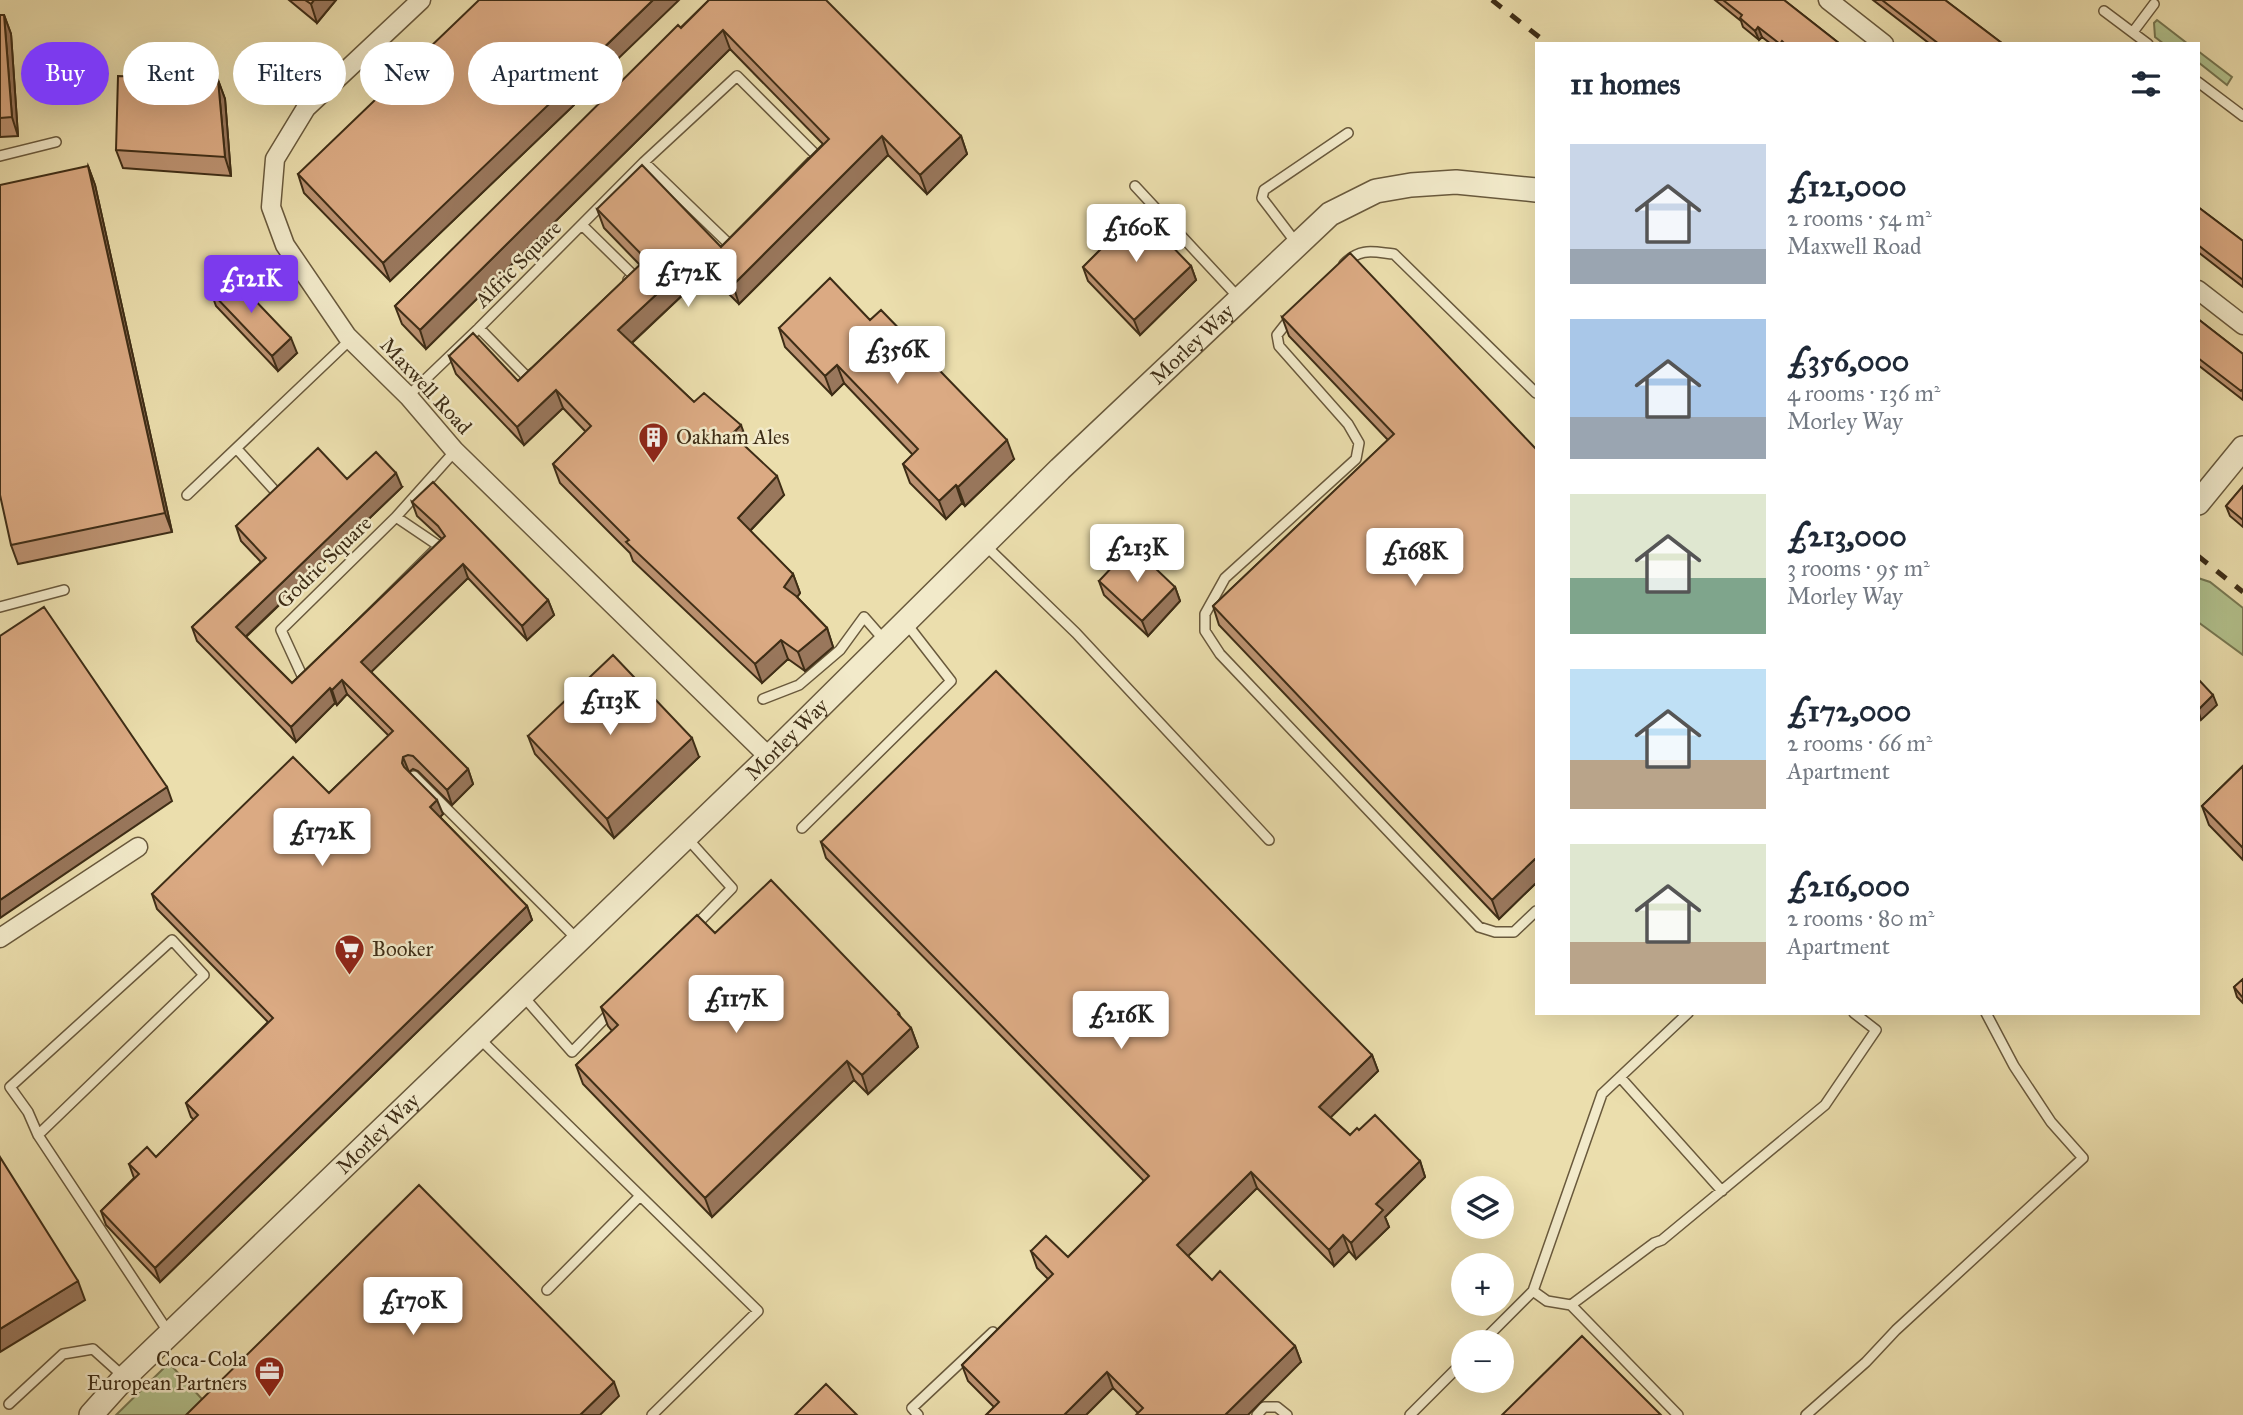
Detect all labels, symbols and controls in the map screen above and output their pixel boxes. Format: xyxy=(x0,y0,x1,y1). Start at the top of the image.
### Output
chip: Buy xyxy=(21,42,109,105)
chip: Rent xyxy=(123,42,219,105)
chip: Filters xyxy=(233,42,346,105)
chip: New xyxy=(360,42,454,105)
chip: Apartment xyxy=(468,42,623,105)
icon: filters xyxy=(2127,65,2165,103)
text: 11 homes xyxy=(1570,66,1681,102)
text: £121,000 xyxy=(1787,168,1907,204)
icon: home xyxy=(1626,172,1710,256)
pin: £160K xyxy=(1087,204,1185,264)
text: 2 rooms · 54 m² xyxy=(1787,204,1932,232)
text: £160K xyxy=(1103,213,1169,241)
street label: Alfric Square xyxy=(468,215,567,314)
text: Maxwell Road xyxy=(1787,232,1922,260)
pin: £172K xyxy=(639,250,737,309)
pin: £121K xyxy=(202,256,300,315)
text: £172K xyxy=(655,258,721,286)
text: £121K xyxy=(220,264,282,292)
street label: Morley Way xyxy=(1145,298,1240,390)
pin: £356K xyxy=(848,326,946,386)
street label: Maxwell Road xyxy=(375,332,478,440)
text: £356K xyxy=(865,335,929,363)
text: £356,000 xyxy=(1787,343,1909,379)
icon: home xyxy=(1626,347,1710,431)
text: 4 rooms · 136 m² xyxy=(1787,379,1940,407)
text: Morley Way xyxy=(1787,407,1903,435)
building icon: Oakham Ales xyxy=(636,420,670,464)
place label: Oakham Ales xyxy=(676,424,790,450)
street label: Godric Square xyxy=(271,510,377,614)
text: £213,000 xyxy=(1787,518,1907,554)
icon: home xyxy=(1626,522,1710,606)
pin: £213K xyxy=(1088,524,1186,584)
pin: £168K xyxy=(1366,528,1464,588)
text: £213K xyxy=(1106,533,1168,561)
text: £168K xyxy=(1382,537,1448,565)
text: 3 rooms · 95 m² xyxy=(1787,554,1930,582)
text: Morley Way xyxy=(1787,582,1903,610)
pin: £113K xyxy=(561,678,659,737)
text: £113K xyxy=(580,686,640,714)
street label: Morley Way xyxy=(740,692,834,786)
text: £172,000 xyxy=(1787,693,1911,729)
icon: home xyxy=(1626,697,1710,781)
text: 2 rooms · 66 m² xyxy=(1787,729,1932,757)
text: Apartment xyxy=(1787,757,1890,785)
pin: £172K xyxy=(273,808,371,868)
text: £172K xyxy=(289,817,355,845)
text: £216,000 xyxy=(1787,868,1910,904)
icon: home xyxy=(1626,872,1710,956)
text: 2 rooms · 80 m² xyxy=(1787,904,1934,932)
supermarket icon: Booker xyxy=(332,932,366,976)
text: Apartment xyxy=(1787,932,1890,960)
place label: Booker xyxy=(372,936,434,962)
pin: £117K xyxy=(687,976,785,1035)
text: £117K xyxy=(705,984,767,1012)
pin: £216K xyxy=(1072,992,1170,1051)
text: £216K xyxy=(1089,1000,1153,1028)
street label: Morley Way xyxy=(331,1087,426,1180)
map controls xyxy=(1451,1176,1514,1393)
button: layers xyxy=(1451,1176,1514,1239)
button: + xyxy=(1451,1253,1514,1316)
pin: £170K xyxy=(364,1278,462,1337)
text: £170K xyxy=(379,1286,447,1314)
button: − xyxy=(1451,1330,1514,1393)
place label: Coca-Cola European Partners xyxy=(87,1346,247,1396)
office icon: Coca-Cola European Partners xyxy=(253,1354,287,1398)

